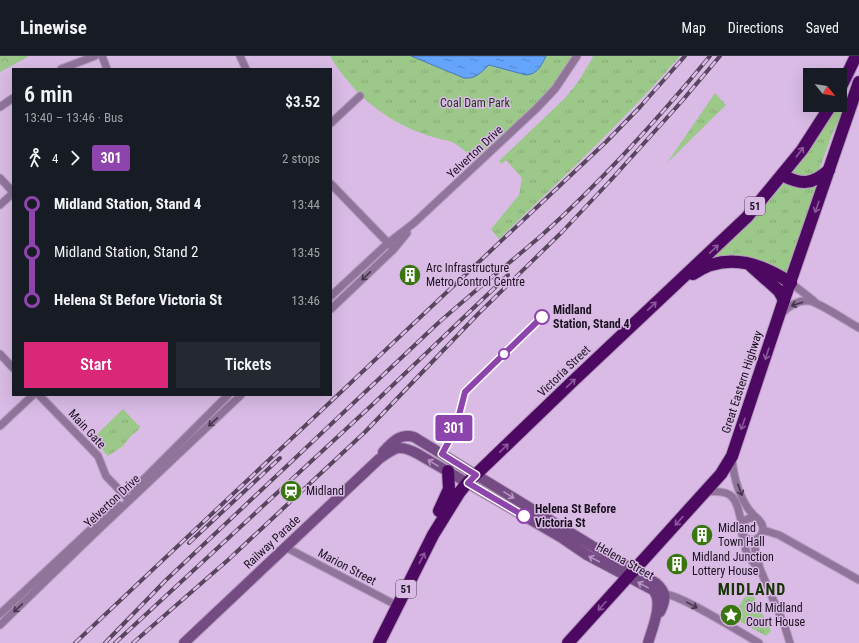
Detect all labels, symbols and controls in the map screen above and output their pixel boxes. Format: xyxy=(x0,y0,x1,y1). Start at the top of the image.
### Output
text: Linewise xyxy=(20,16,87,39)
text: Map xyxy=(682,20,706,36)
text: Directions xyxy=(728,20,784,36)
text: Saved xyxy=(806,20,839,36)
north arrow xyxy=(803,68,847,112)
map controls xyxy=(803,68,847,112)
text: 6 min xyxy=(24,82,73,107)
text: $3.52 xyxy=(285,93,320,111)
park label: Coal Dam Park xyxy=(440,96,511,110)
text: 13:40 – 13:46 · Bus xyxy=(24,110,123,125)
street label: Yelverton Drive xyxy=(444,122,506,181)
one-way arrow xyxy=(796,146,804,157)
icon: walk xyxy=(24,147,46,169)
icon: forward xyxy=(64,147,86,169)
text: 301 xyxy=(100,150,122,166)
text: 4 xyxy=(52,151,58,166)
text: 2 stops xyxy=(282,151,320,166)
text: Midland Station, Stand 4 xyxy=(54,195,201,213)
text: 13:44 xyxy=(291,197,320,212)
road number: 51 xyxy=(745,197,765,215)
one-way arrow xyxy=(812,201,820,213)
text: Midland Station, Stand 2 xyxy=(54,243,198,261)
one-way arrow xyxy=(709,244,719,253)
text: 13:45 xyxy=(291,245,320,260)
place label: Arc Infrastructure Metro Control Centre xyxy=(426,261,525,289)
building icon: Arc Infrastructure Metro Control Centre xyxy=(397,262,423,288)
one-way arrow xyxy=(361,271,371,281)
text: Helena St Before Victoria St xyxy=(54,291,222,309)
text: 13:46 xyxy=(291,293,320,308)
one-way arrow xyxy=(791,300,803,308)
one-way arrow xyxy=(647,301,657,311)
place label: Midland Station, Stand 4 xyxy=(553,303,630,331)
marker: Midland Station, Stand 4 xyxy=(534,309,550,325)
street label: Great Eastern Highway xyxy=(719,329,765,435)
button: Start xyxy=(24,342,168,388)
button: Tickets xyxy=(176,342,320,388)
street label: Victoria Street xyxy=(535,342,593,399)
unlabelled marker xyxy=(498,348,510,360)
one-way arrow xyxy=(762,348,770,360)
one-way arrow xyxy=(566,378,576,388)
street label: Main Gate xyxy=(65,407,109,452)
line badge: 301 xyxy=(431,415,477,441)
one-way arrow xyxy=(208,417,218,427)
one-way arrow xyxy=(739,418,747,430)
text: 301 xyxy=(443,420,465,436)
one-way arrow xyxy=(499,443,509,452)
one-way arrow xyxy=(427,458,439,466)
street label: Yelverton Drive xyxy=(81,471,143,530)
station icon: Midland xyxy=(278,478,304,504)
place label: Midland xyxy=(306,484,344,498)
one-way arrow xyxy=(737,484,744,497)
one-way arrow xyxy=(503,492,515,500)
place label: Helena St Before Victoria St xyxy=(535,502,616,530)
marker: Helena St Before Victoria St xyxy=(516,508,532,524)
street label: Railway Parade xyxy=(241,512,303,572)
one-way arrow xyxy=(674,516,684,526)
place label: Midland Town Hall xyxy=(718,521,765,549)
building icon: Midland Town Hall xyxy=(689,522,715,548)
street label: Helena Street xyxy=(594,539,657,583)
street label: Marion Street xyxy=(315,546,379,588)
place label: Midland Junction Lottery House xyxy=(692,550,774,578)
building icon: Midland Junction Lottery House xyxy=(664,551,690,577)
one-way arrow xyxy=(419,552,426,564)
one-way arrow xyxy=(588,554,600,562)
road number: 51 xyxy=(396,580,416,598)
district label: MIDLAND xyxy=(718,580,786,599)
one-way arrow xyxy=(637,581,649,588)
one-way arrow xyxy=(597,601,607,611)
place label: Old Midland Court House xyxy=(746,601,806,629)
one-way arrow xyxy=(686,602,698,610)
place icon: Old Midland Court House xyxy=(718,602,744,628)
one-way arrow xyxy=(13,603,23,613)

